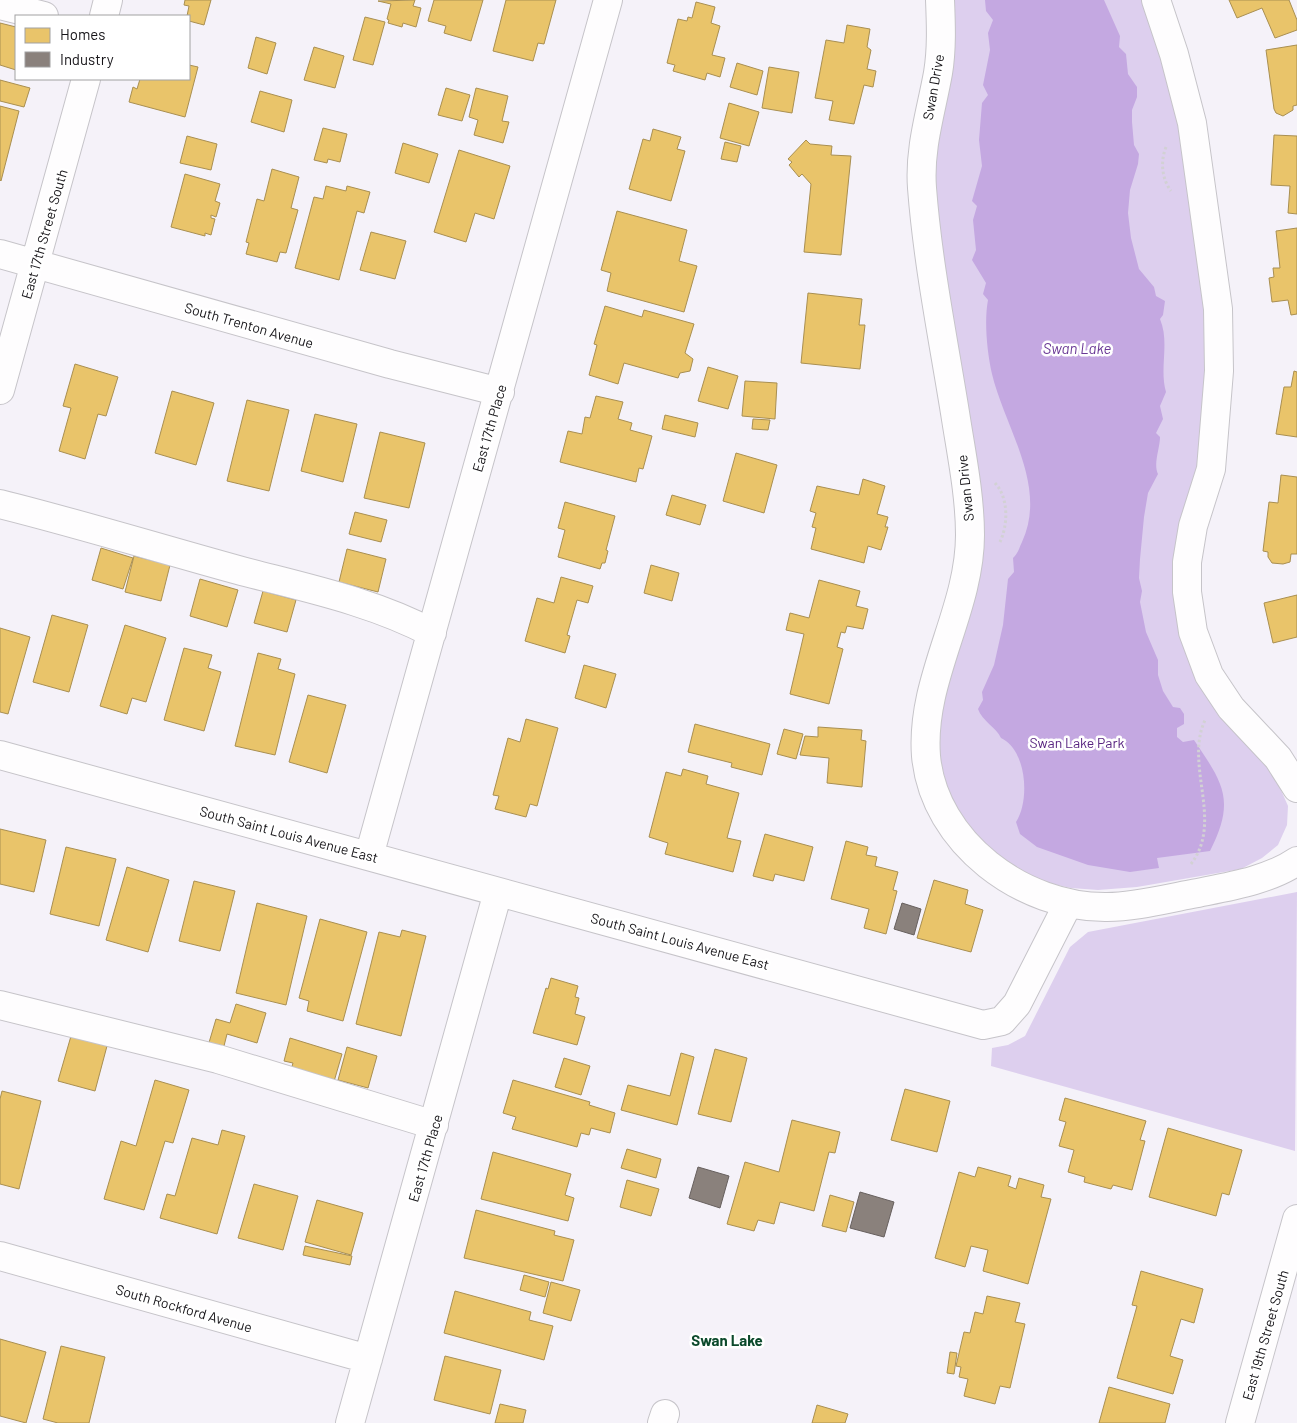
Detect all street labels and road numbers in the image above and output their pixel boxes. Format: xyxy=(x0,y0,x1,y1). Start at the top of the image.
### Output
street label: Swan Drive xyxy=(919,53,947,121)
street label: East 17th Street South xyxy=(17,167,71,301)
street label: South Trenton Avenue xyxy=(183,298,315,352)
street label: East 17th Place xyxy=(468,382,510,474)
street label: Swan Drive xyxy=(953,454,977,522)
street label: South Saint Louis Avenue East xyxy=(198,802,380,866)
street label: South Saint Louis Avenue East xyxy=(589,909,771,973)
street label: East 17th Place xyxy=(404,1112,446,1204)
street label: East 19th Street South xyxy=(1238,1268,1292,1402)
street label: South Rockford Avenue xyxy=(114,1280,254,1336)

